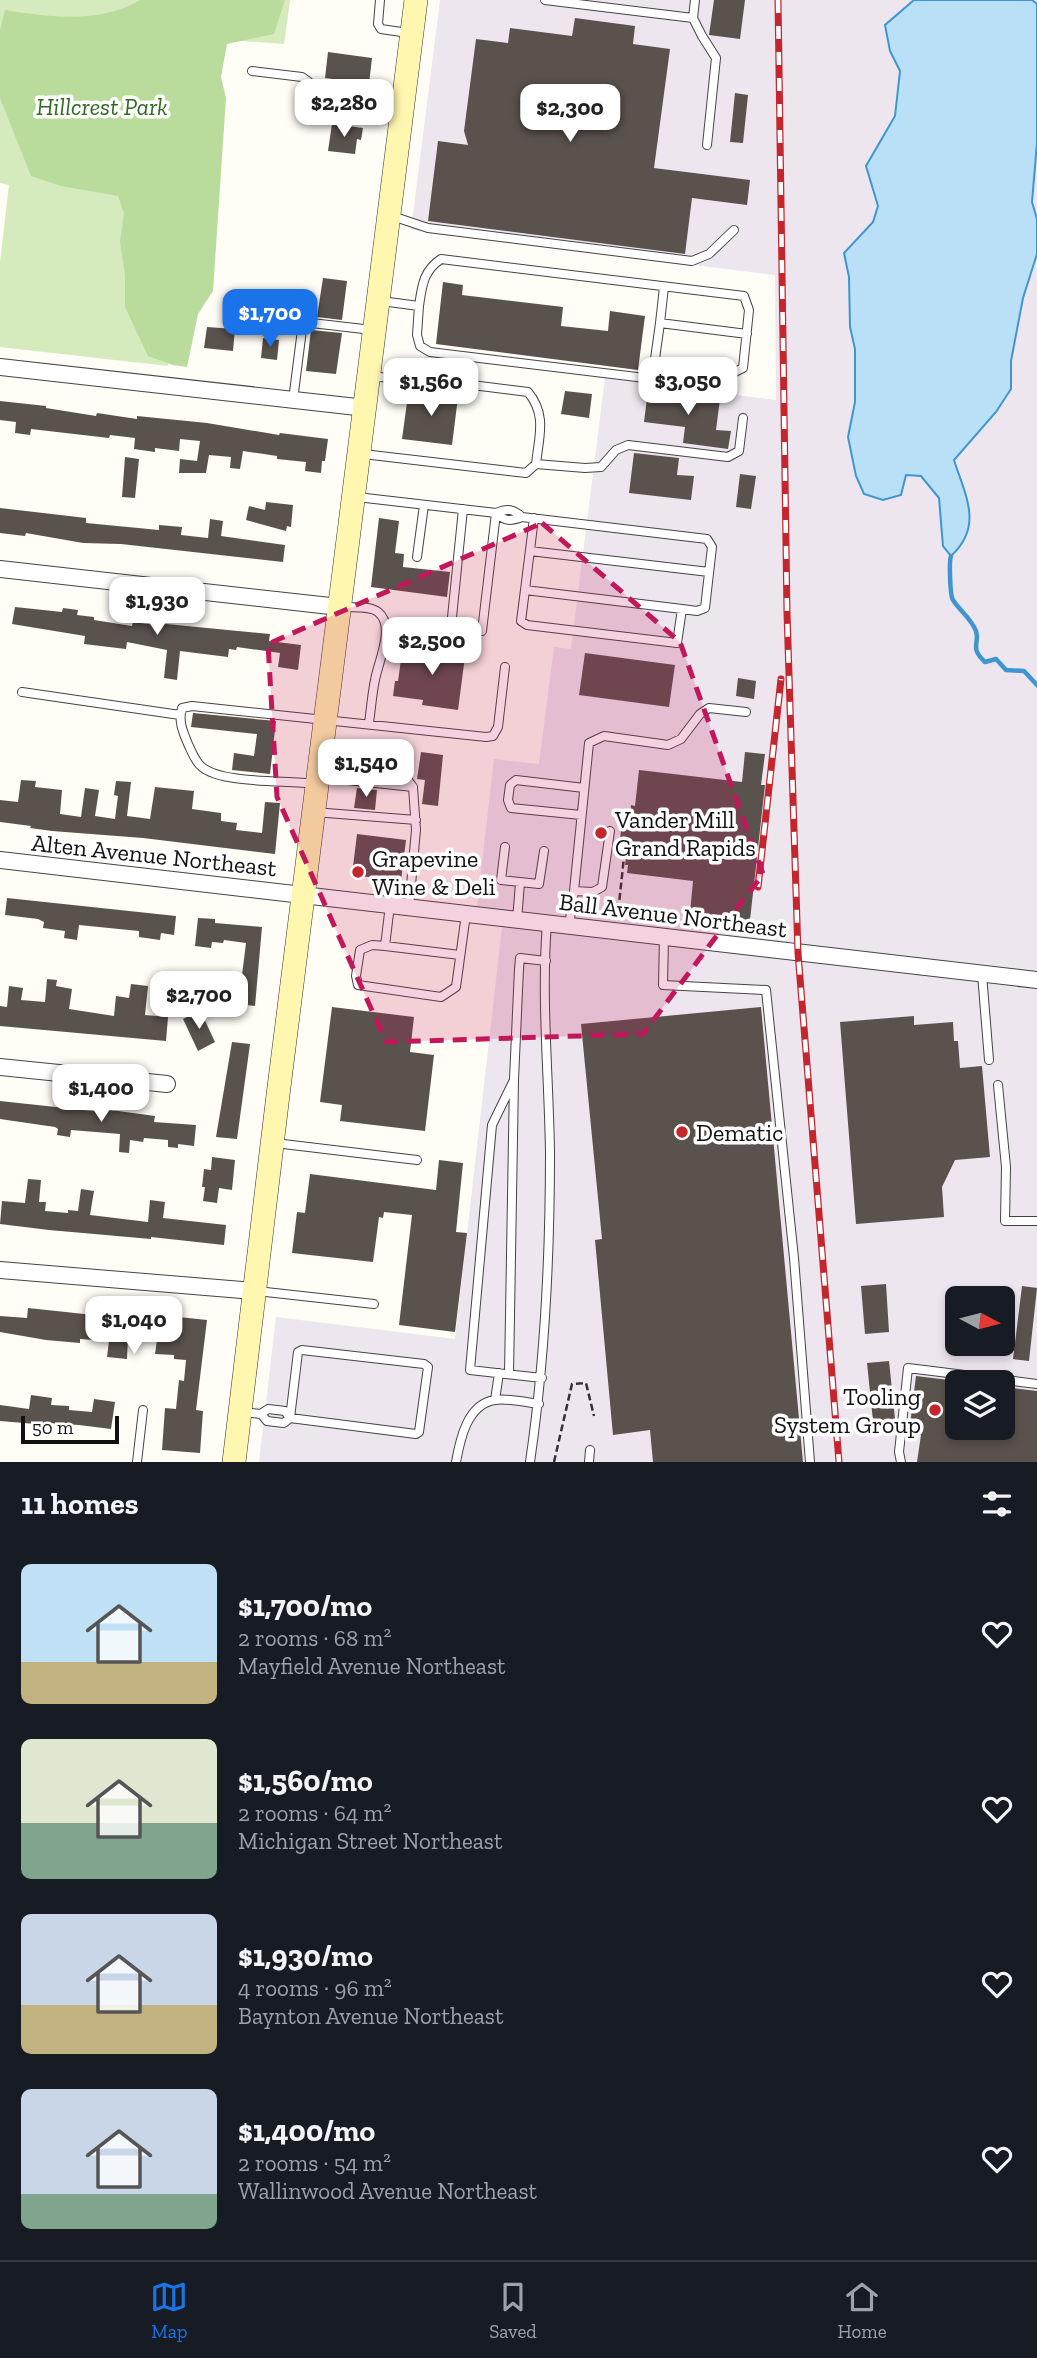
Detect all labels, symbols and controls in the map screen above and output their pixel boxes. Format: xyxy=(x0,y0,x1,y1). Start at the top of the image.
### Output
pin: $2,280 xyxy=(287,80,401,139)
pin: $2,300 xyxy=(513,85,627,144)
text: $2,280 xyxy=(311,88,377,116)
park label: Hillcrest Park xyxy=(36,92,168,121)
text: $2,300 xyxy=(536,93,604,121)
pin: $1,700 xyxy=(213,290,327,349)
text: $1,700 xyxy=(239,298,301,326)
pin: $1,560 xyxy=(374,358,488,418)
pin: $3,050 xyxy=(631,358,745,417)
text: $3,050 xyxy=(654,366,722,394)
text: $1,560 xyxy=(399,367,463,395)
pin: $1,930 xyxy=(100,578,214,637)
text: $1,930 xyxy=(125,586,189,614)
pin: $2,500 xyxy=(375,618,489,677)
text: $2,500 xyxy=(398,626,466,654)
pin: $1,540 xyxy=(309,740,423,799)
text: $1,540 xyxy=(334,748,398,776)
place label: Vander Mill Grand Rapids xyxy=(614,805,756,862)
marker: Vander Mill Grand Rapids xyxy=(593,825,609,841)
street label: Alten Avenue Northeast xyxy=(30,828,278,882)
place label: Grapevine Wine & Deli xyxy=(372,844,496,901)
marker: Grapevine Wine & Deli xyxy=(350,864,366,880)
street label: Ball Avenue Northeast xyxy=(557,887,789,943)
pin: $2,700 xyxy=(142,972,256,1031)
text: $2,700 xyxy=(166,980,232,1008)
pin: $1,400 xyxy=(44,1064,158,1124)
text: $1,400 xyxy=(68,1073,134,1101)
place label: Dematic xyxy=(696,1118,783,1147)
marker: Dematic xyxy=(674,1124,690,1140)
north arrow xyxy=(945,1286,1015,1356)
map controls xyxy=(945,1286,1015,1440)
pin: $1,040 xyxy=(77,1296,191,1356)
text: $1,040 xyxy=(101,1305,167,1333)
button: layers xyxy=(945,1370,1015,1440)
place label: Tooling System Group xyxy=(774,1382,921,1439)
marker: Tooling System Group xyxy=(927,1402,943,1418)
scale bar xyxy=(21,1413,119,1445)
text: 50 m xyxy=(32,1416,73,1439)
icon: filters xyxy=(978,1485,1016,1523)
text: 11 homes xyxy=(21,1486,139,1522)
text: $1,700/mo xyxy=(238,1588,372,1624)
icon: home xyxy=(77,1592,161,1676)
icon: heart xyxy=(978,1615,1016,1653)
text: 2 rooms · 68 m² xyxy=(238,1624,391,1652)
text: Mayfield Avenue Northeast xyxy=(238,1652,506,1680)
text: $1,560/mo xyxy=(238,1763,373,1799)
icon: home xyxy=(77,1767,161,1851)
icon: heart xyxy=(978,1790,1016,1828)
text: 2 rooms · 64 m² xyxy=(238,1799,391,1827)
text: Michigan Street Northeast xyxy=(238,1827,502,1855)
text: $1,930/mo xyxy=(238,1938,373,1974)
icon: home xyxy=(77,1942,161,2026)
icon: heart xyxy=(978,1965,1016,2003)
text: 4 rooms · 96 m² xyxy=(238,1974,392,2002)
text: Baynton Avenue Northeast xyxy=(238,2002,503,2030)
text: $1,400/mo xyxy=(238,2113,375,2149)
icon: home xyxy=(77,2117,161,2201)
icon: heart xyxy=(978,2140,1016,2178)
text: 2 rooms · 54 m² xyxy=(238,2149,391,2177)
text: Wallinwood Avenue Northeast xyxy=(238,2177,537,2205)
tab: Map xyxy=(150,2278,188,2343)
tab: Saved xyxy=(489,2278,537,2343)
tab: Home xyxy=(838,2278,887,2343)

